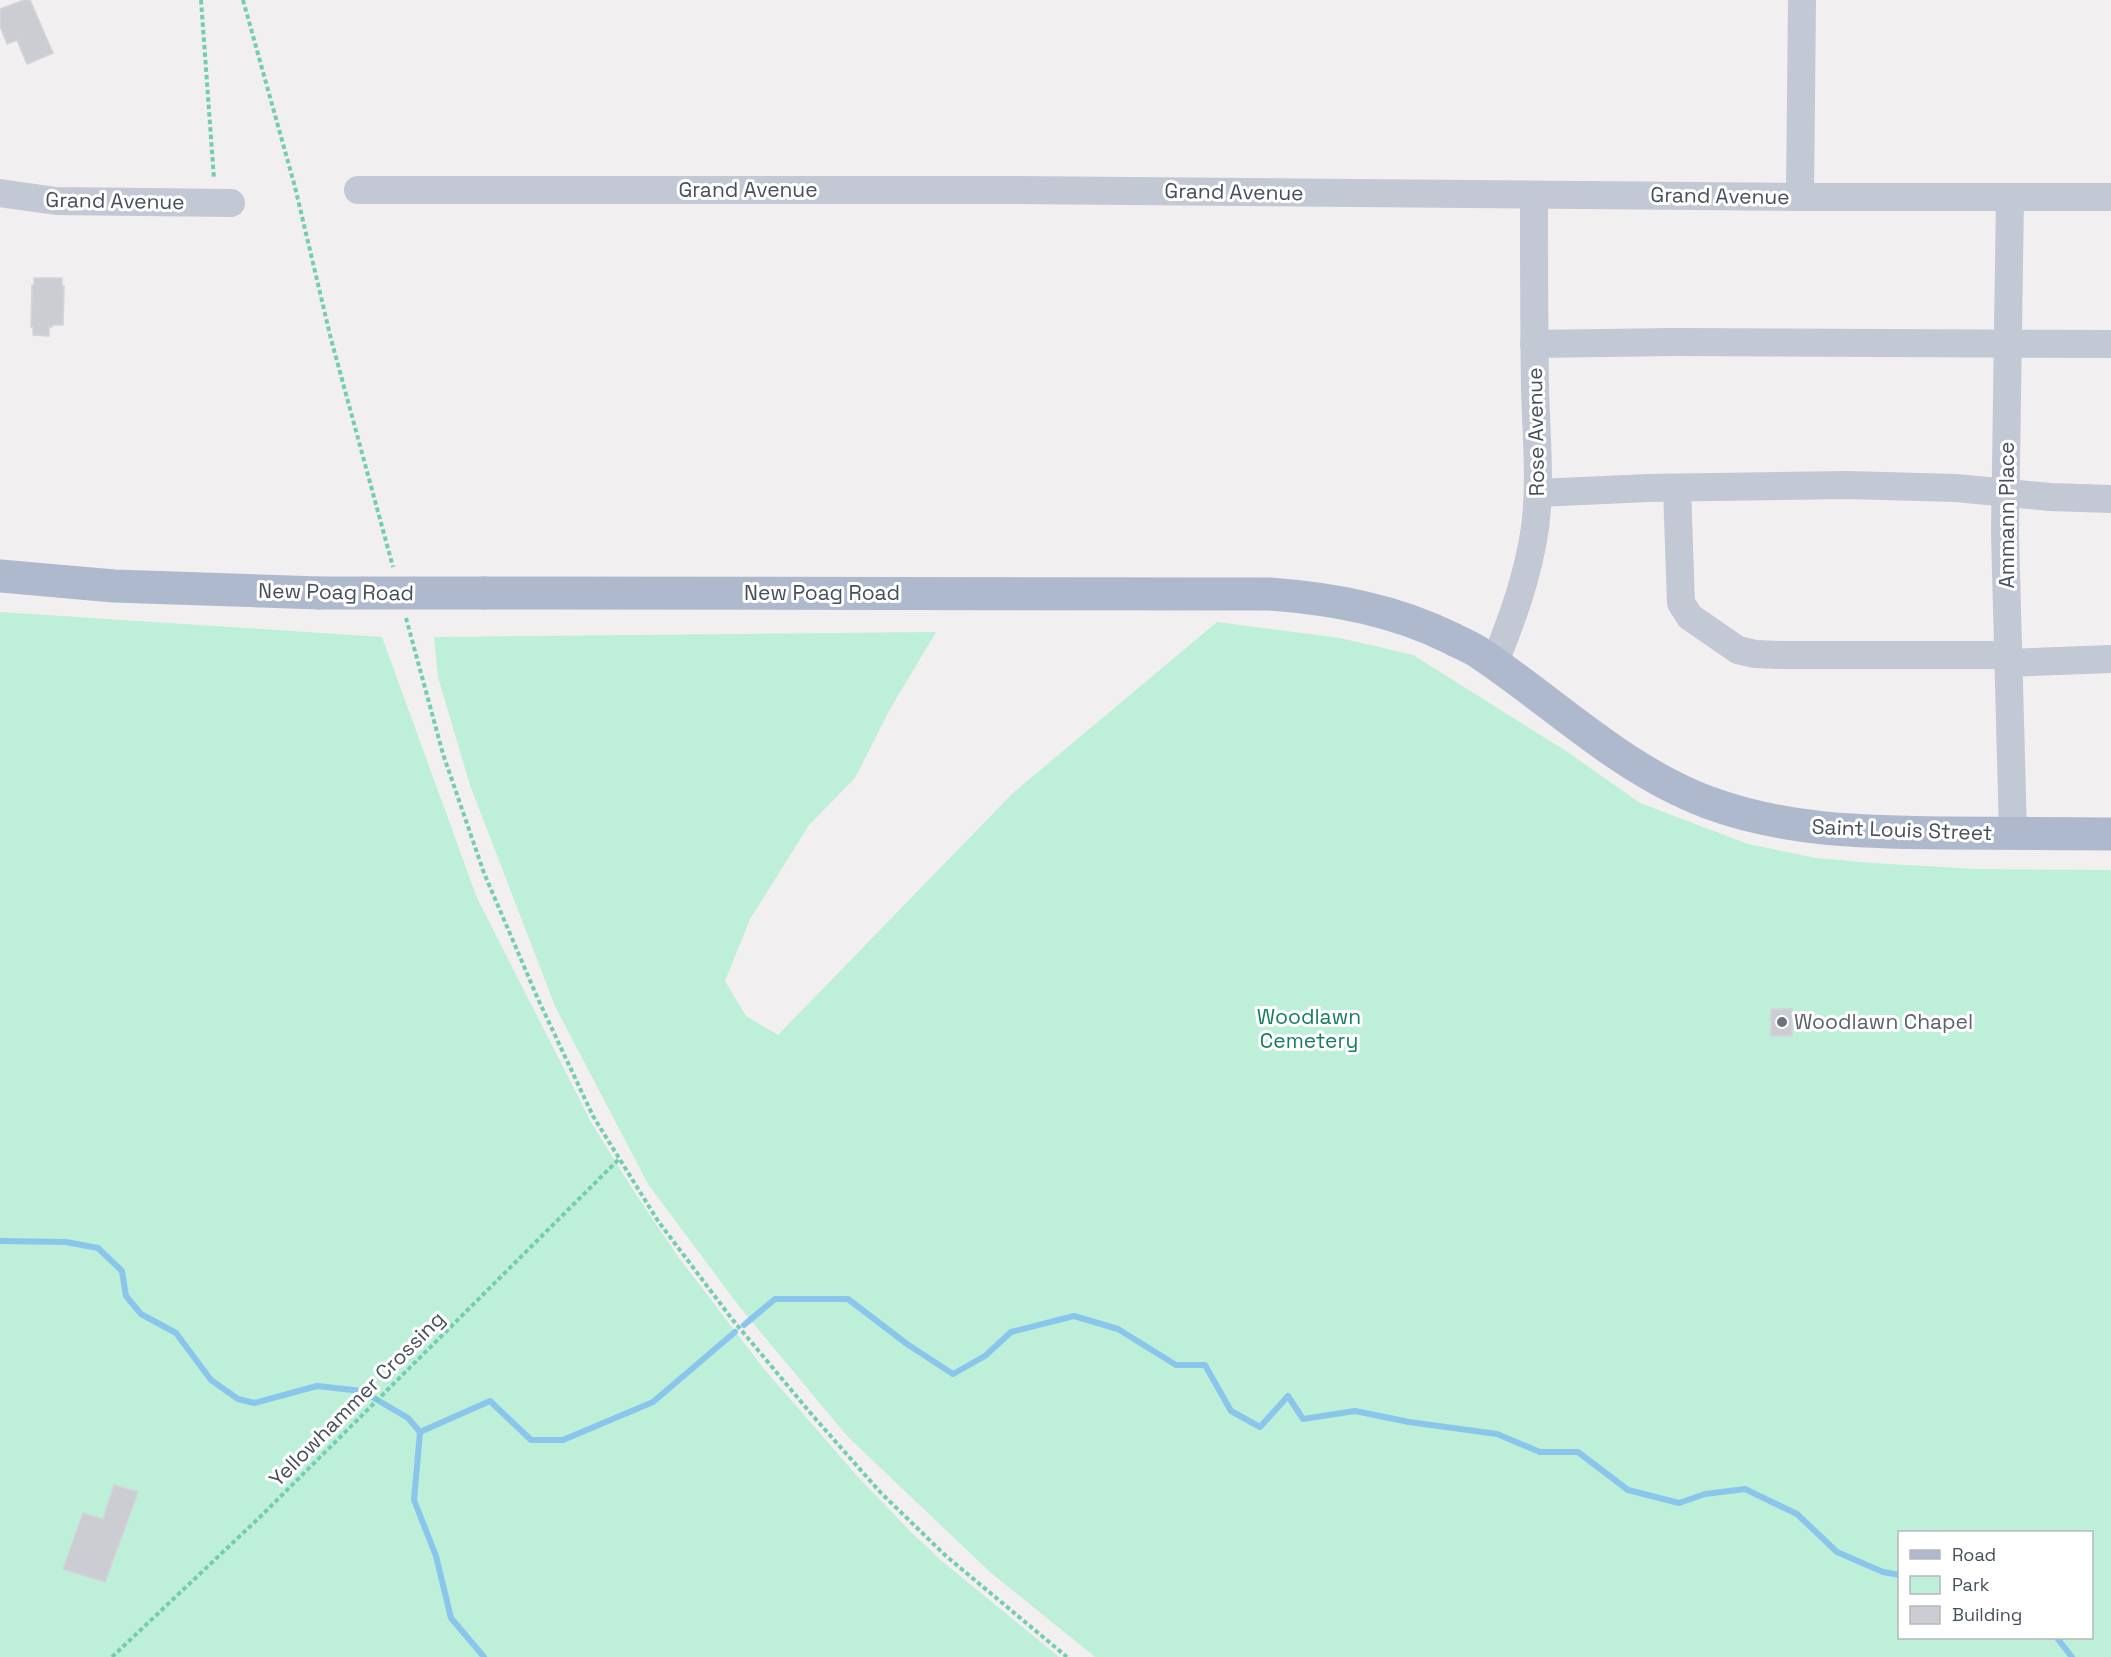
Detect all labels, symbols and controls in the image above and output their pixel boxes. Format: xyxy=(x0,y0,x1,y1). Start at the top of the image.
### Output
street label: Grand Avenue xyxy=(678,176,818,203)
street label: Grand Avenue xyxy=(1164,177,1304,206)
street label: Grand Avenue xyxy=(1650,181,1790,210)
street label: Grand Avenue xyxy=(45,186,185,215)
street label: Rose Avenue xyxy=(1521,367,1550,497)
street label: Ammann Place xyxy=(1993,441,2020,589)
street label: New Poag Road xyxy=(258,577,414,606)
street label: New Poag Road xyxy=(744,579,900,606)
street label: Saint Louis Street xyxy=(1811,813,1993,846)
park label: Woodlawn Cemetery xyxy=(1257,1003,1361,1054)
place label: Woodlawn Chapel xyxy=(1794,1008,1973,1035)
marker: Woodlawn Chapel xyxy=(1775,1015,1789,1029)
street label: Yellowhammer Crossing xyxy=(263,1305,450,1492)
legend xyxy=(1898,1531,2093,1639)
text: Road xyxy=(1952,1543,1996,1566)
text: Park xyxy=(1952,1573,1990,1596)
text: Building xyxy=(1952,1603,2022,1626)

